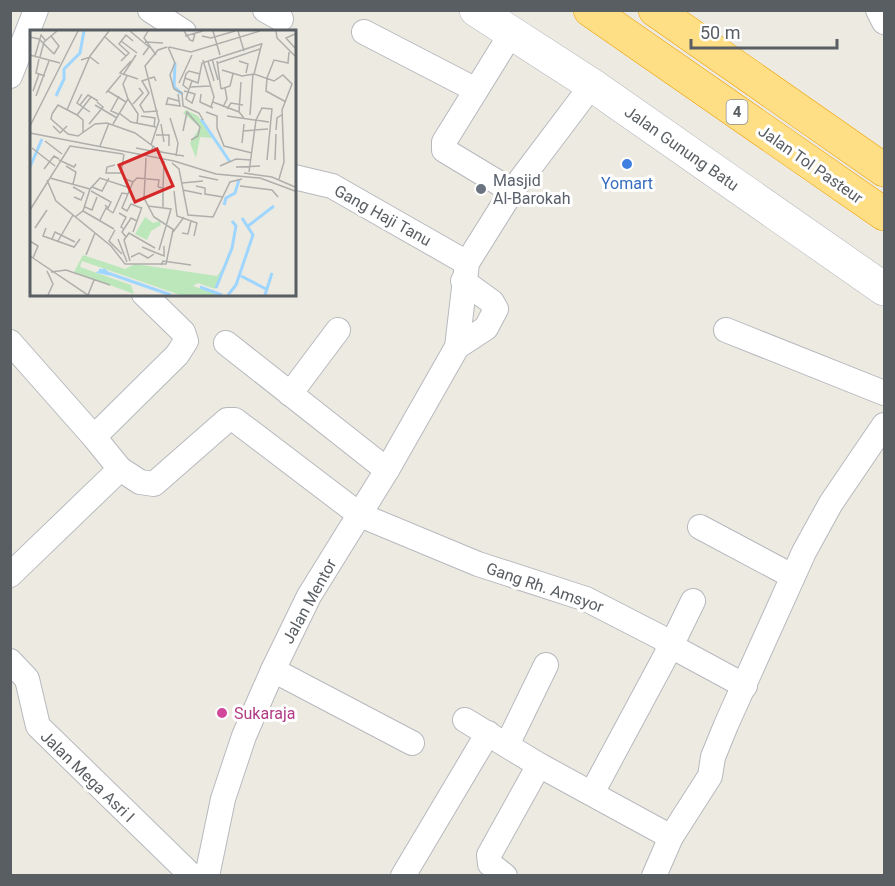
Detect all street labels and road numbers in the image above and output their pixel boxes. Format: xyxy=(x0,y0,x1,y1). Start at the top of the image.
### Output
road number: 4 xyxy=(726,100,748,124)
street label: Jalan Gunung Batu xyxy=(621,102,742,195)
street label: Jalan Tol Pasteur xyxy=(755,121,867,208)
street label: Gang Haji Tanu xyxy=(331,181,435,250)
street label: Jalan Mentor xyxy=(278,555,341,647)
street label: Gang Rh. Amsyor xyxy=(484,558,607,617)
street label: Jalan Mega Asri I xyxy=(37,727,139,826)

